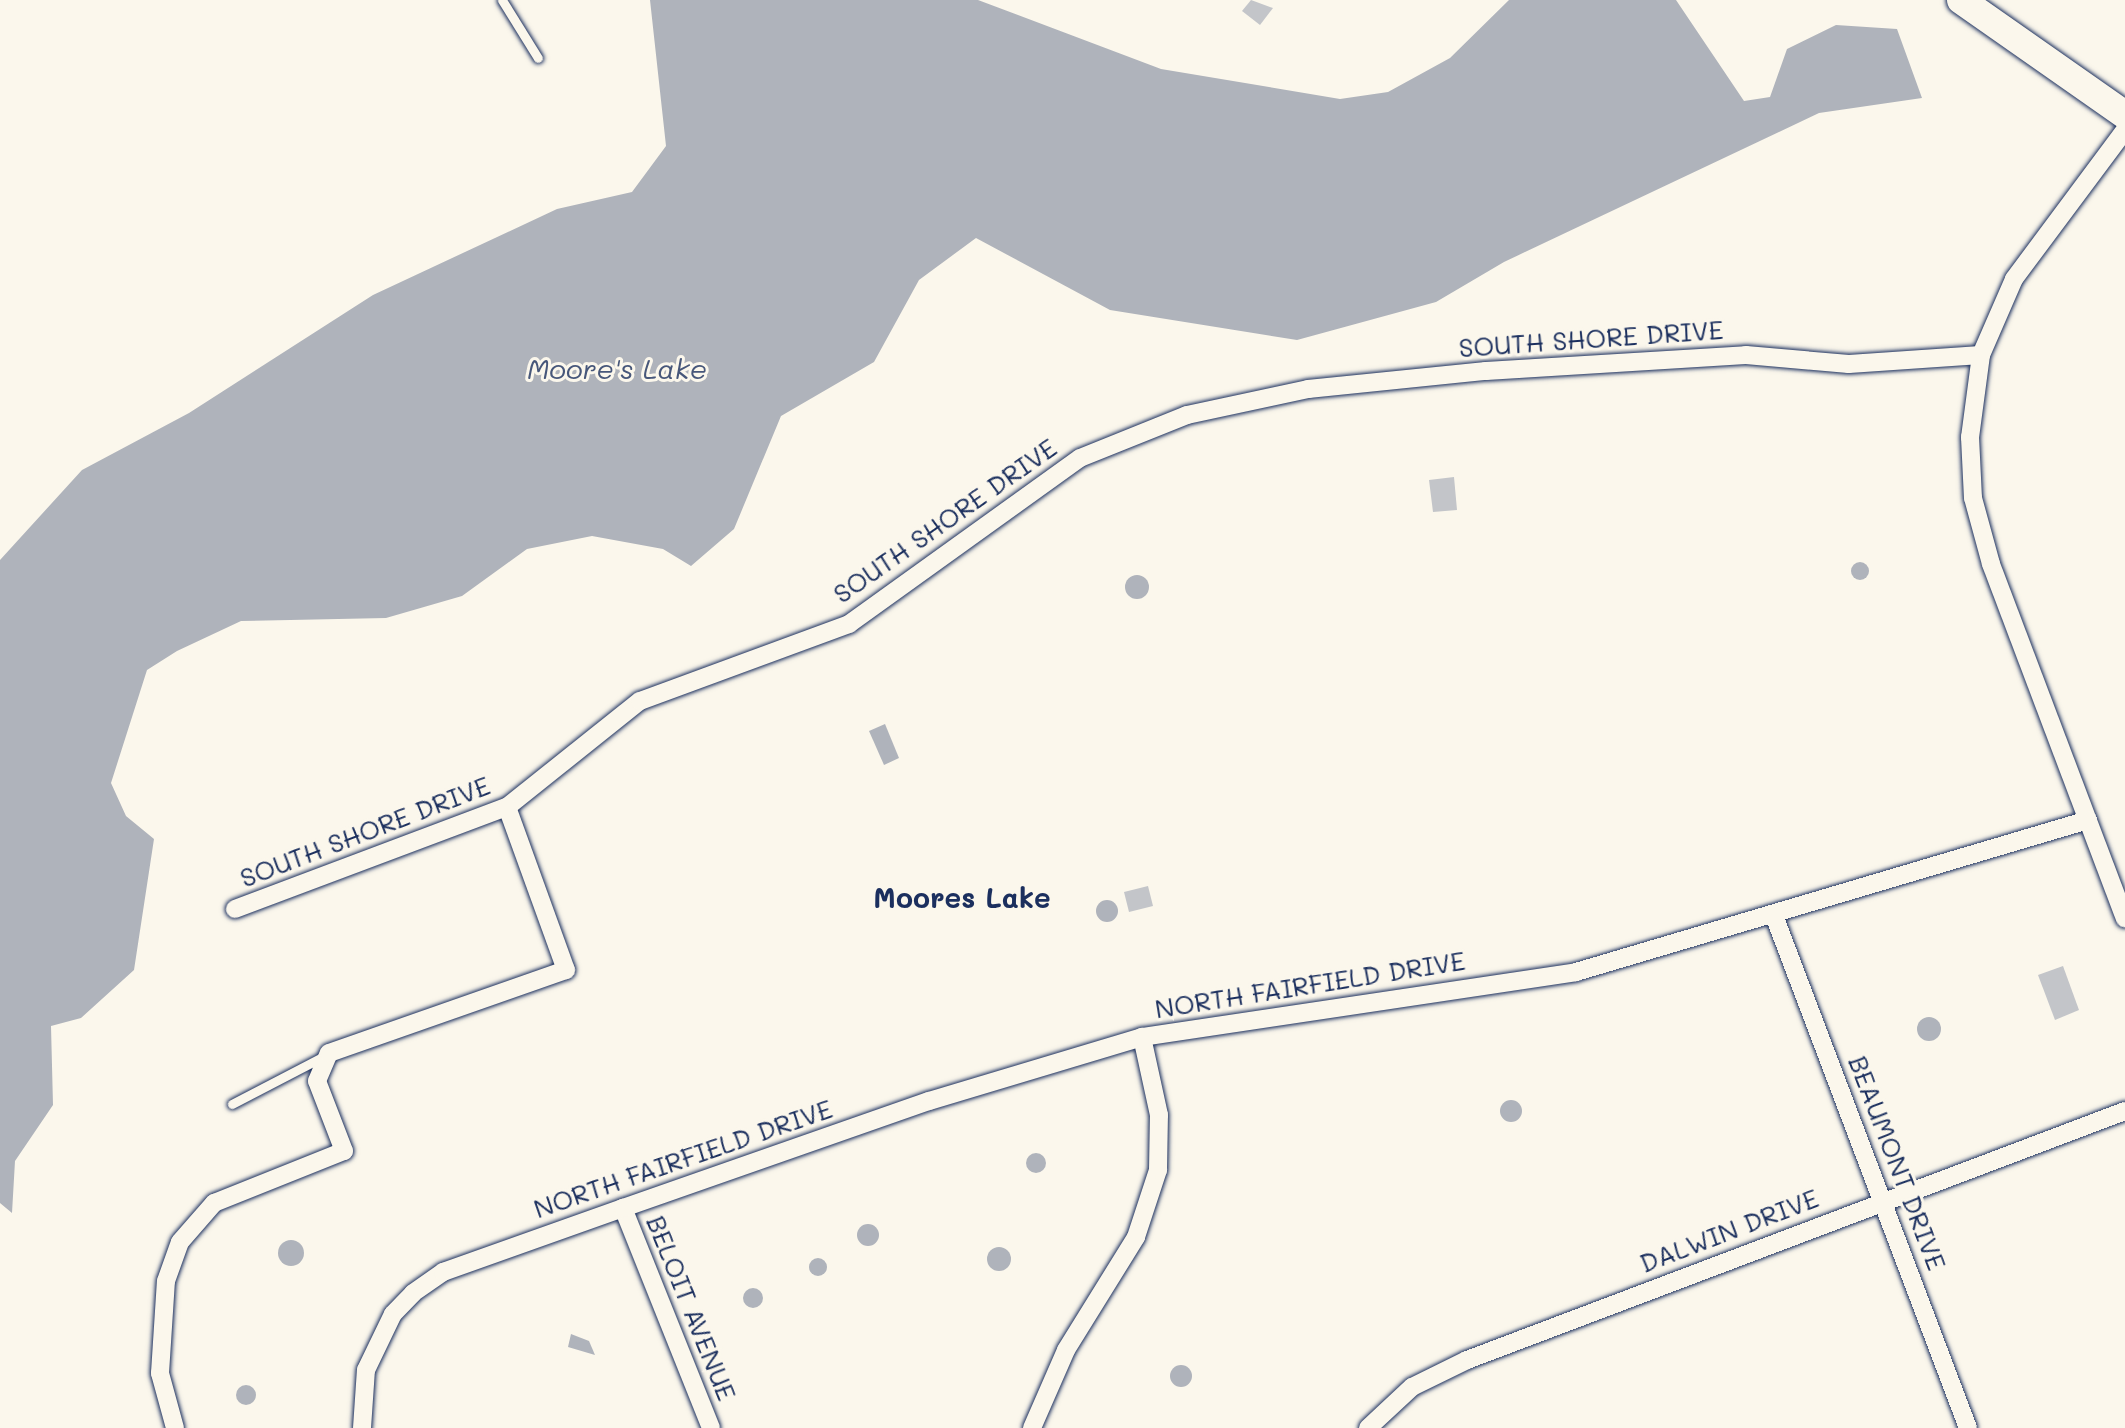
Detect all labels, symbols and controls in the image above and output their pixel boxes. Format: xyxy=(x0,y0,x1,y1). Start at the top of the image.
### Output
street label: SOUTH SHORE DRIVE xyxy=(1458,314,1724,364)
water label: Moore's Lake xyxy=(527,351,707,385)
street label: SOUTH SHORE DRIVE xyxy=(827,432,1063,610)
street label: SOUTH SHORE DRIVE xyxy=(236,770,494,894)
district label: Moores Lake xyxy=(873,880,1051,914)
street label: NORTH FAIRFIELD DRIVE xyxy=(1153,945,1467,1025)
street label: BEAUMONT DRIVE xyxy=(1842,1051,1952,1275)
street label: NORTH FAIRFIELD DRIVE xyxy=(530,1093,836,1225)
street label: DALWIN DRIVE xyxy=(1635,1183,1823,1279)
street label: BELOIT AVENUE xyxy=(640,1211,742,1405)

